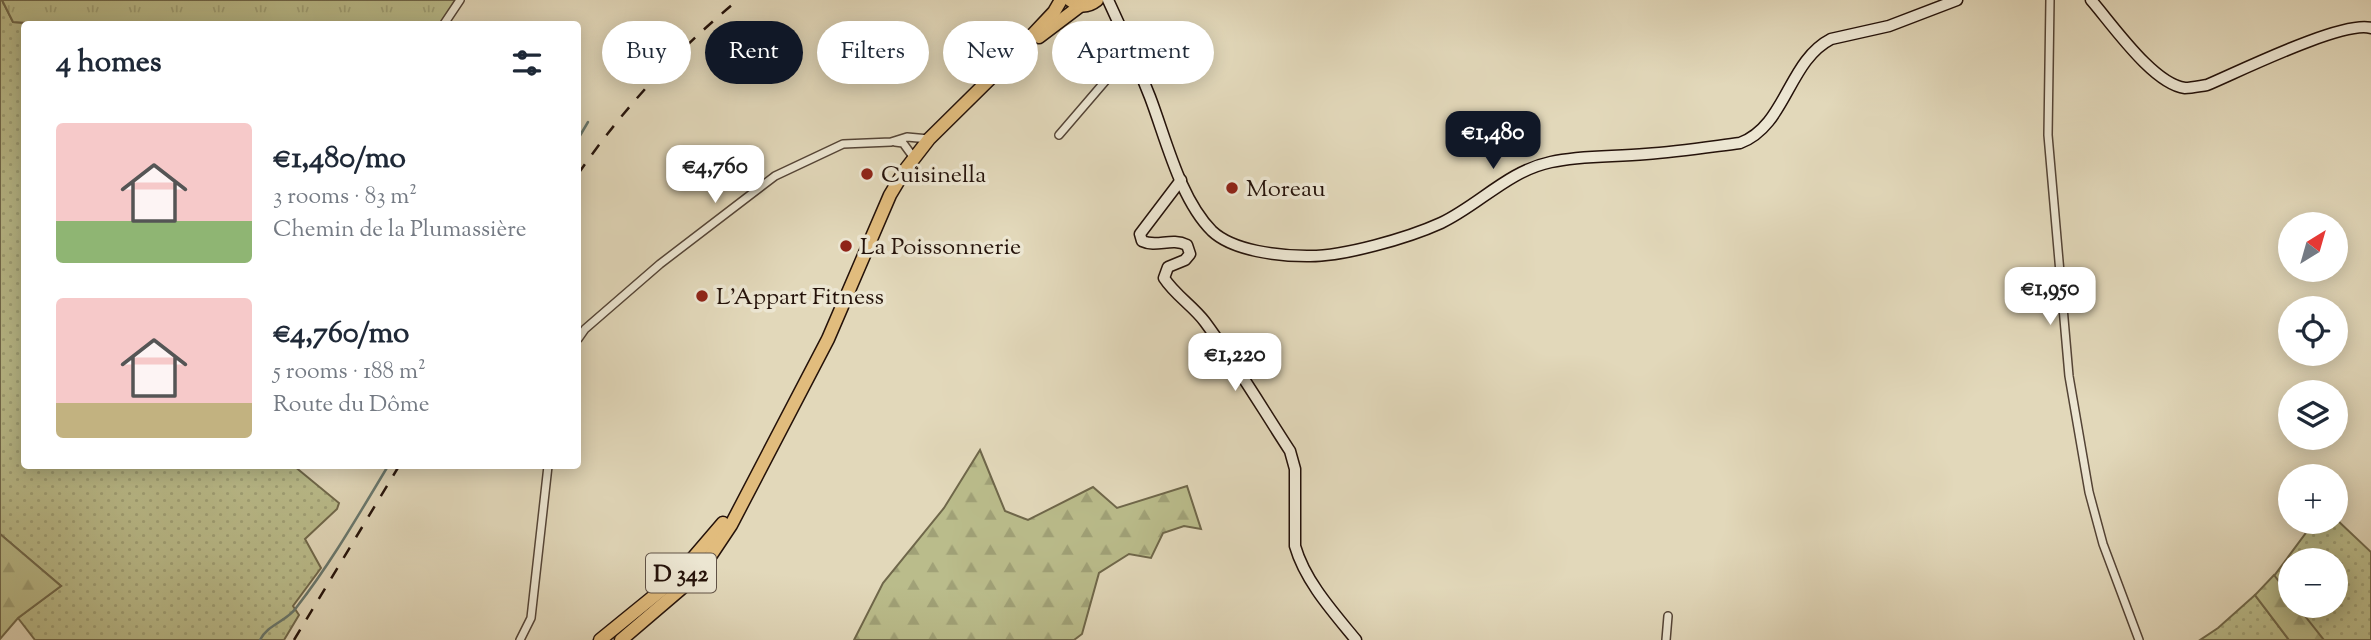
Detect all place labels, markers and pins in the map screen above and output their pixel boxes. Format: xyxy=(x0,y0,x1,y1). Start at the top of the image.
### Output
pin: €1,480 xyxy=(1436,111,1550,171)
pin: €4,760 xyxy=(658,146,772,205)
place label: Cuisinella xyxy=(881,159,986,193)
marker: Cuisinella xyxy=(859,166,875,182)
place label: Moreau xyxy=(1246,173,1326,207)
marker: Moreau xyxy=(1224,180,1240,196)
place label: La Poissonnerie xyxy=(860,231,1021,265)
marker: La Poissonnerie xyxy=(838,238,854,254)
pin: €1,950 xyxy=(1993,268,2107,327)
place label: L'Appart Fitness xyxy=(716,281,884,315)
marker: L'Appart Fitness xyxy=(694,288,710,304)
pin: €1,220 xyxy=(1178,334,1292,393)

